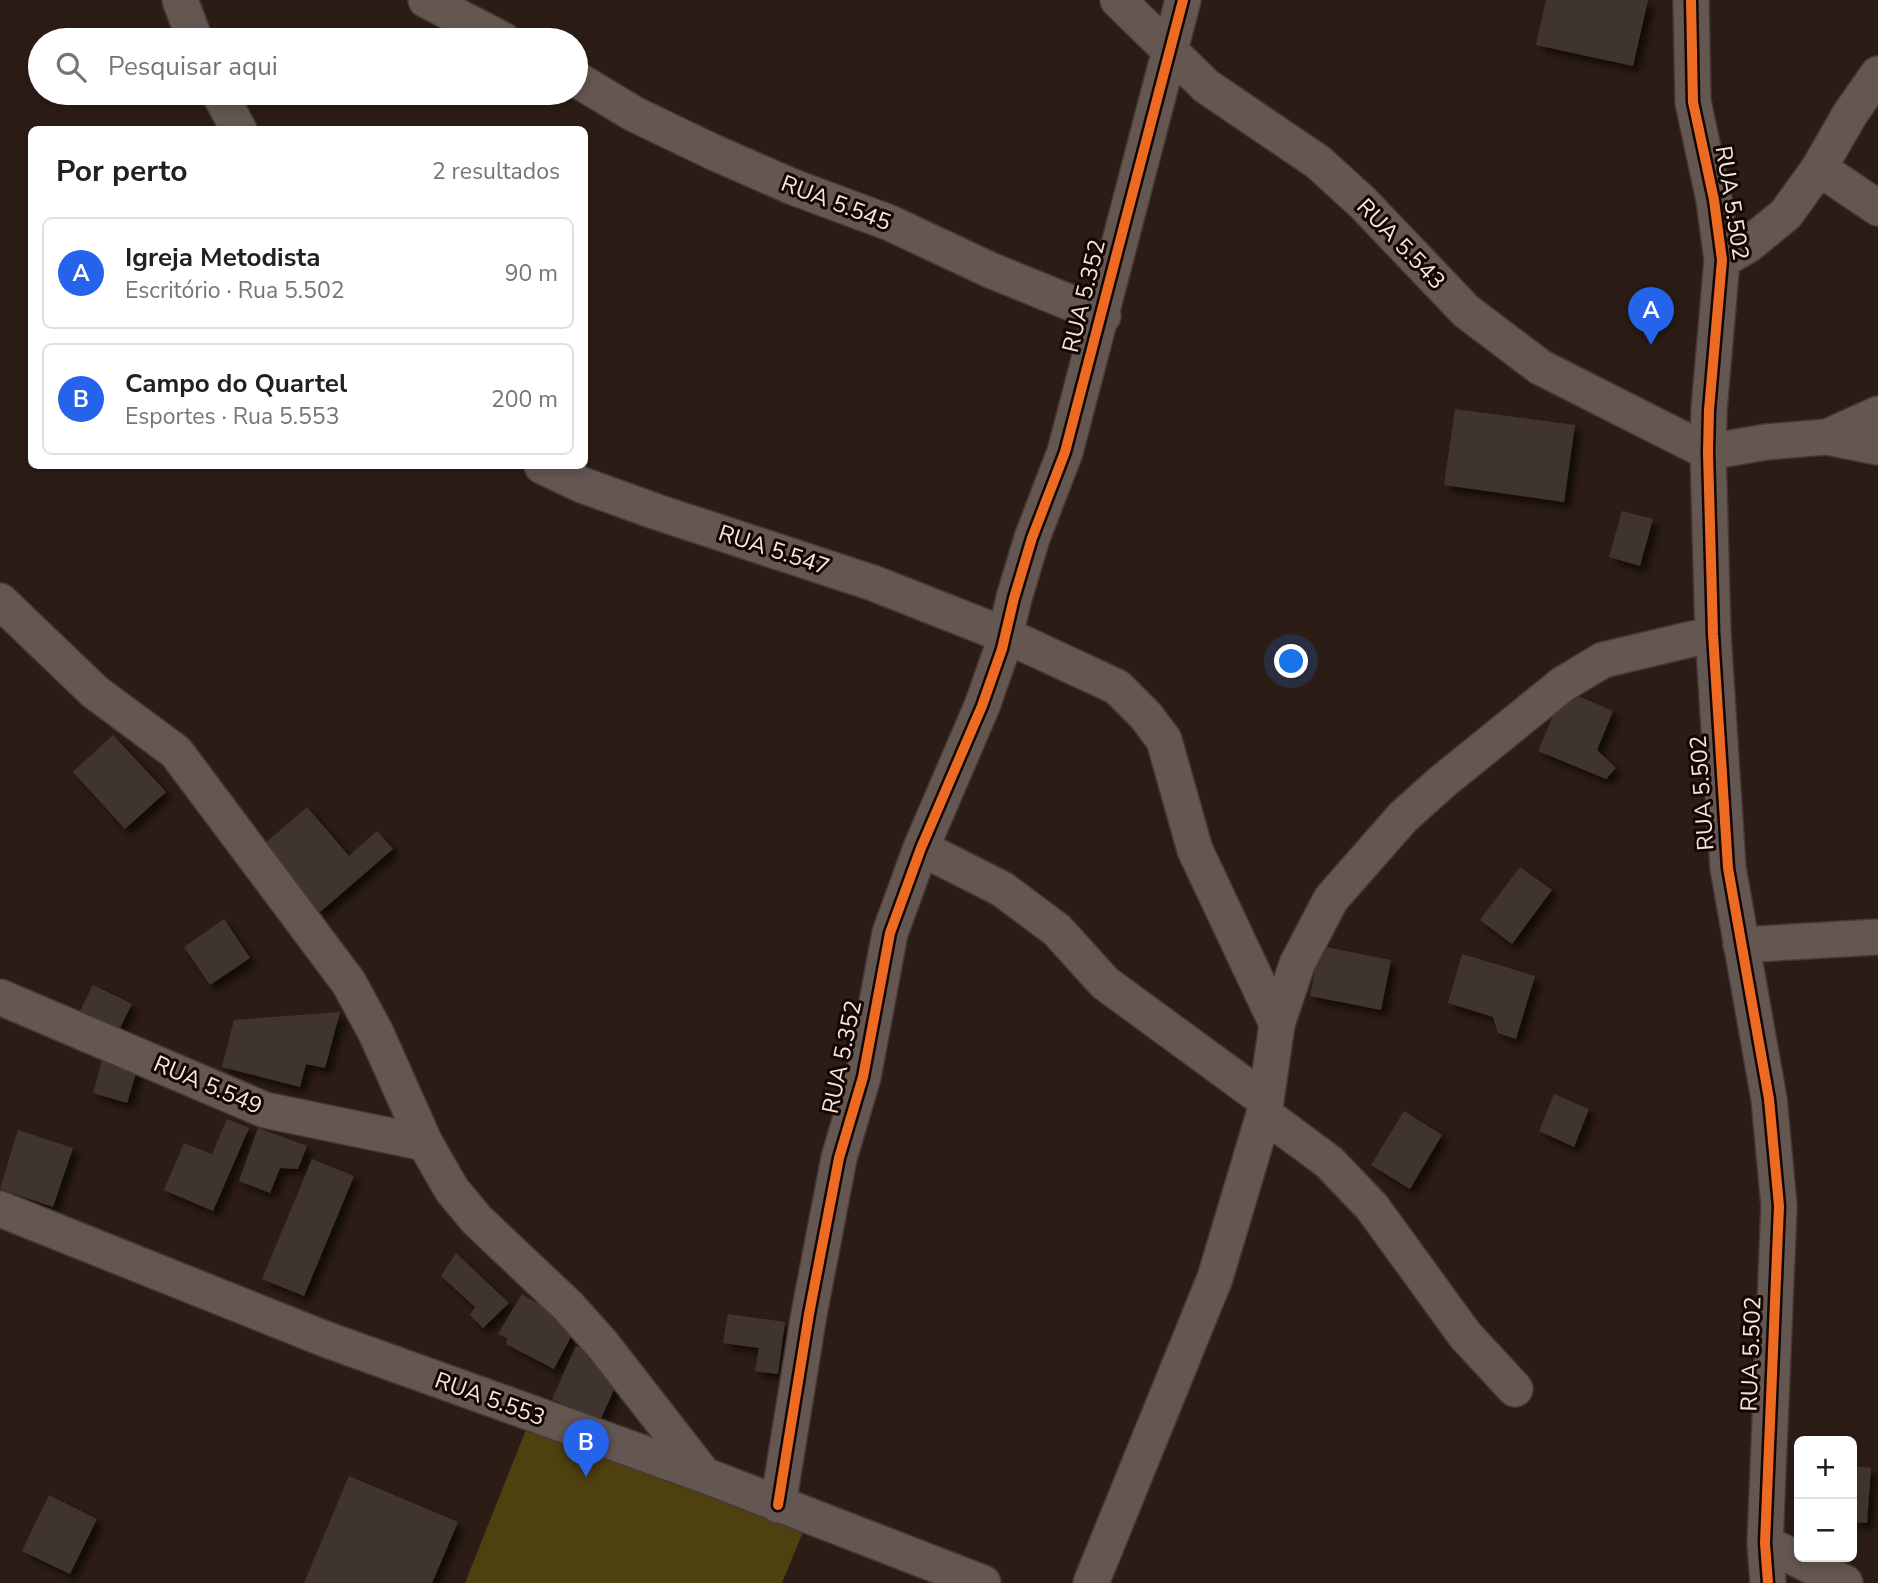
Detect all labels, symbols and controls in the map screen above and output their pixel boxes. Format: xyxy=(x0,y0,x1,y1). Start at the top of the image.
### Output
search box xyxy=(28,28,588,105)
icon: search xyxy=(52,48,90,86)
text: Pesquisar aqui xyxy=(108,49,278,84)
street label: RUA 5.502 xyxy=(1708,144,1756,262)
text: Por perto xyxy=(56,151,187,192)
text: 2 resultados xyxy=(432,156,560,187)
street label: RUA 5.545 xyxy=(777,168,895,238)
street label: RUA 5.543 xyxy=(1350,192,1452,296)
street label: RUA 5.352 xyxy=(1055,236,1113,356)
text: Igreja Metodista xyxy=(125,240,321,275)
text: A xyxy=(72,258,90,289)
text: 90 m xyxy=(505,258,558,289)
text: Escritório · Rua 5.502 xyxy=(125,275,345,306)
pin: A xyxy=(1628,287,1674,345)
text: Campo do Quartel xyxy=(125,366,347,401)
text: B xyxy=(73,384,89,415)
text: 200 m xyxy=(491,384,558,415)
text: Esportes · Rua 5.553 xyxy=(125,401,339,432)
street label: RUA 5.547 xyxy=(714,517,834,583)
your location xyxy=(1274,644,1308,678)
street label: RUA 5.502 xyxy=(1683,734,1721,852)
street label: RUA 5.352 xyxy=(815,997,869,1117)
street label: RUA 5.549 xyxy=(149,1048,267,1122)
street label: RUA 5.502 xyxy=(1734,1296,1768,1412)
street label: RUA 5.553 xyxy=(431,1365,549,1433)
pin: B xyxy=(563,1419,609,1477)
map controls xyxy=(1794,1436,1857,1562)
button: + xyxy=(1794,1436,1857,1499)
button: − xyxy=(1794,1499,1857,1562)

